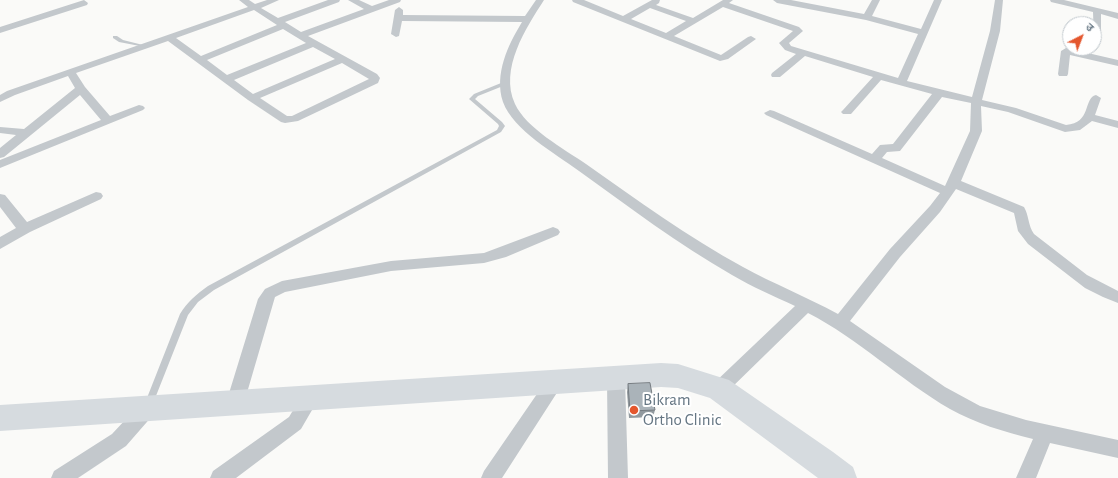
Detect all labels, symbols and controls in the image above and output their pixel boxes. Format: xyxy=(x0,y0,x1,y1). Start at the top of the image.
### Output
north arrow xyxy=(1062,16,1102,56)
text: उ xyxy=(1084,21,1096,34)
place label: Bikram Ortho Clinic xyxy=(643,390,721,430)
marker: Bikram Ortho Clinic xyxy=(628,404,640,416)

